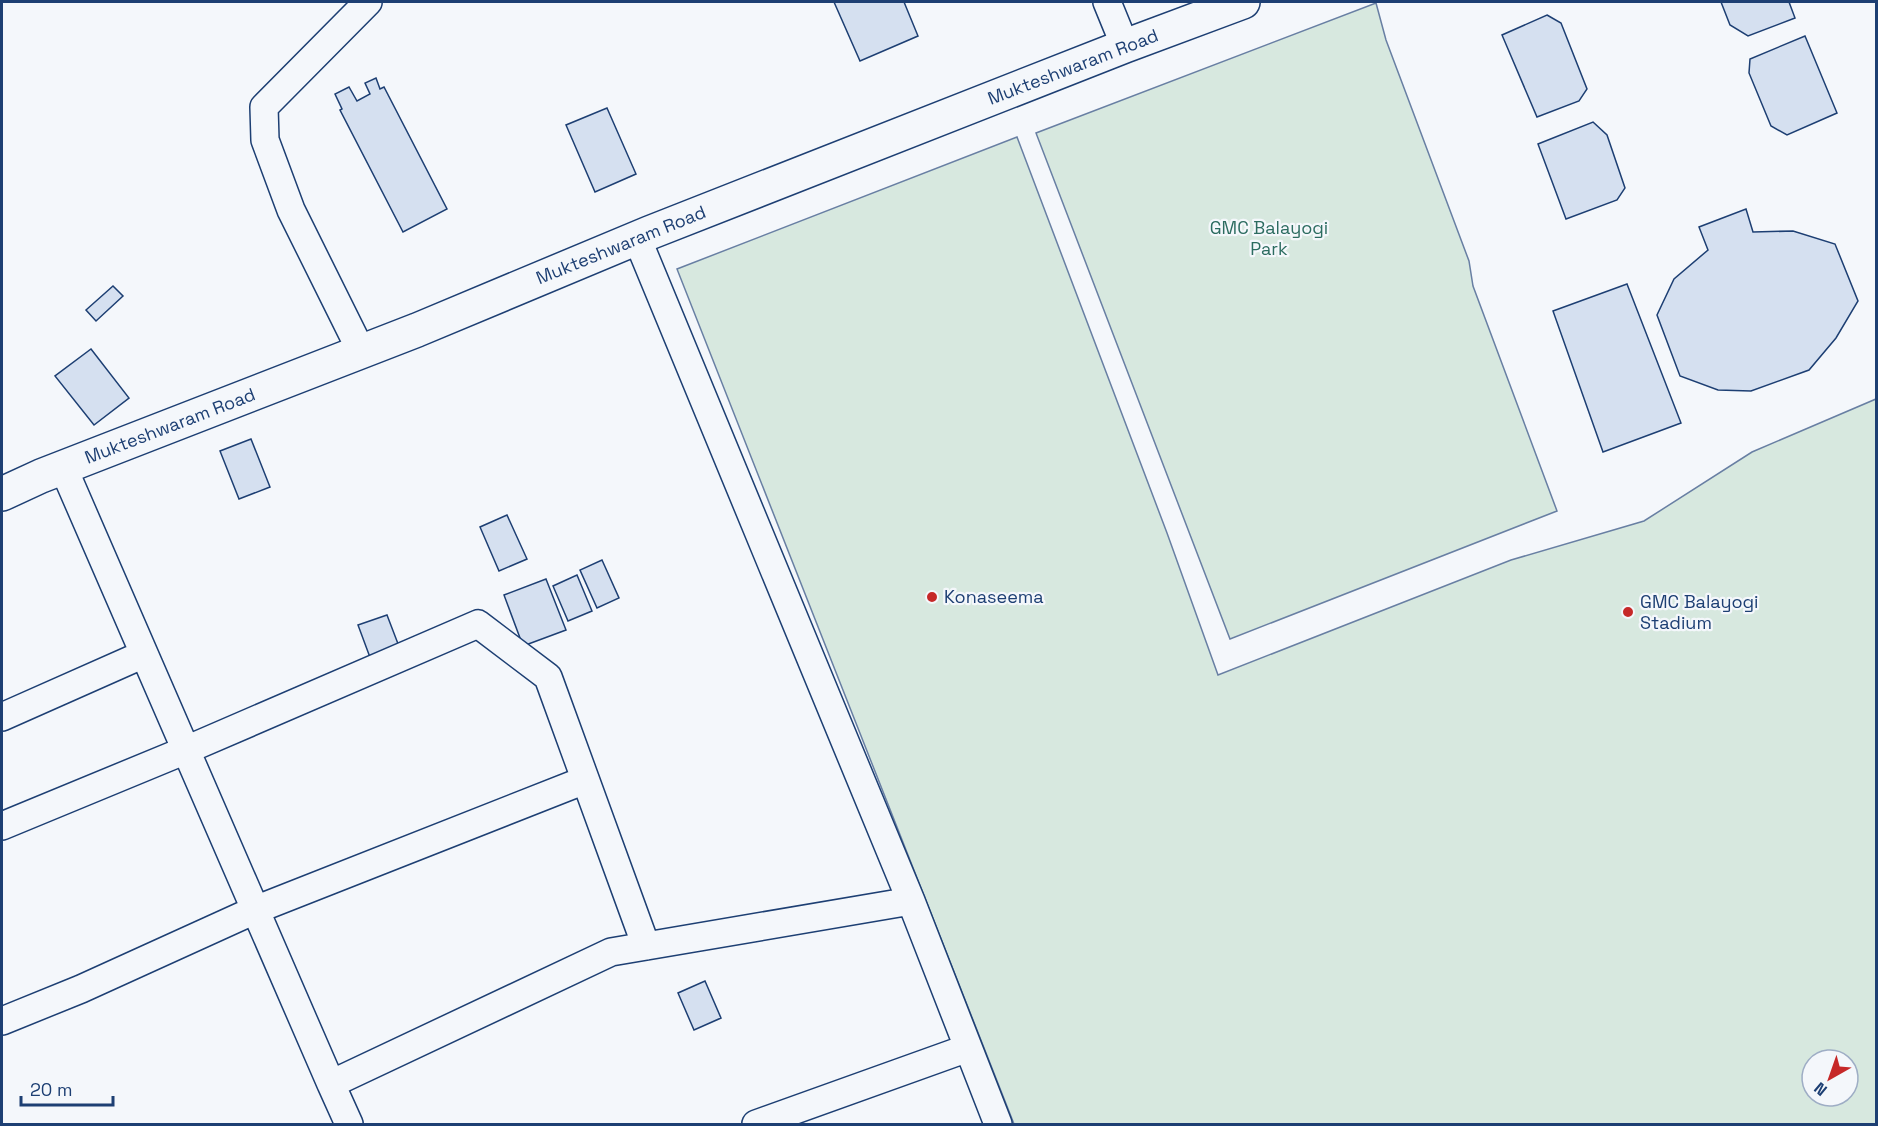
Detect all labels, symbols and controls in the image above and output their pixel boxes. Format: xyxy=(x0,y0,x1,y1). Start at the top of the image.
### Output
street label: Mukteshwaram Road xyxy=(984,23,1161,110)
street label: Mukteshwaram Road xyxy=(533,200,709,289)
park label: GMC Balayogi Park xyxy=(1210,216,1328,260)
street label: Mukteshwaram Road xyxy=(81,382,258,469)
place label: Konaseema xyxy=(944,585,1044,608)
marker: Konaseema xyxy=(925,590,939,604)
place label: GMC Balayogi Stadium xyxy=(1640,590,1759,634)
marker: GMC Balayogi Stadium xyxy=(1621,605,1635,619)
north arrow xyxy=(1800,1048,1860,1108)
scale bar xyxy=(21,1069,112,1107)
text: 20 m xyxy=(30,1078,73,1101)
text: N xyxy=(1810,1078,1832,1101)

